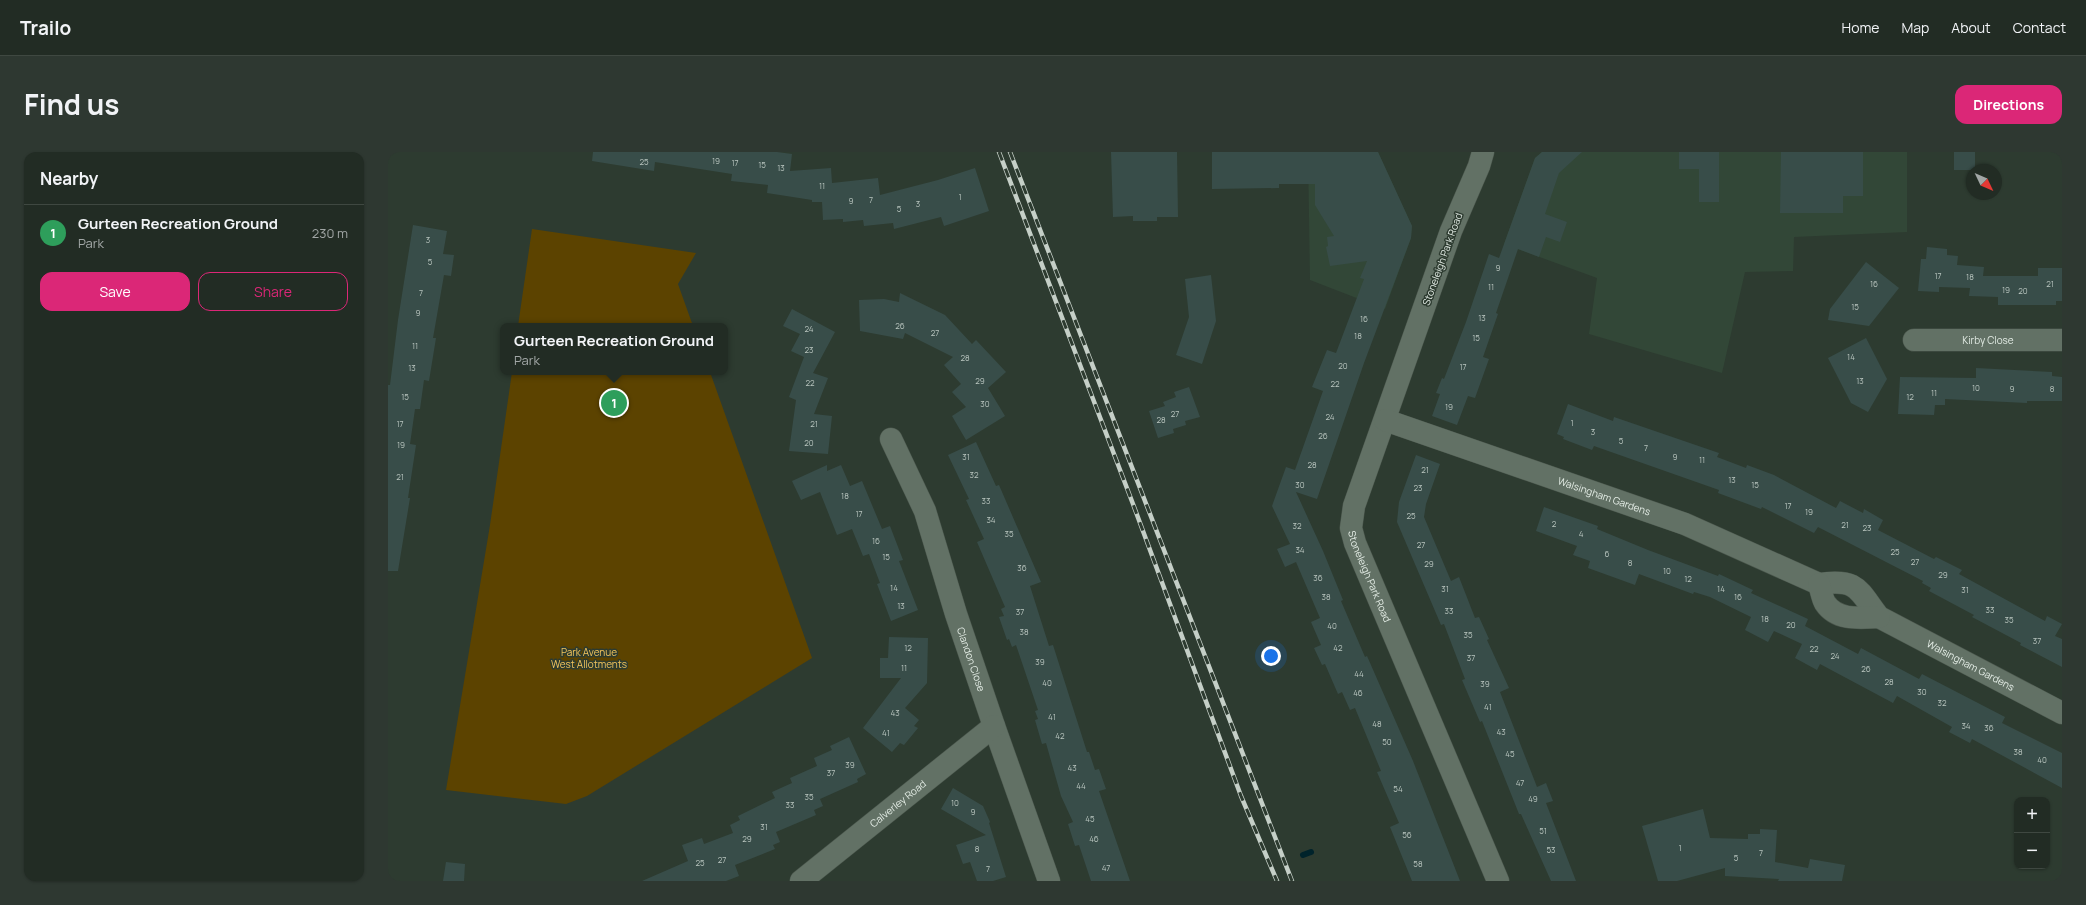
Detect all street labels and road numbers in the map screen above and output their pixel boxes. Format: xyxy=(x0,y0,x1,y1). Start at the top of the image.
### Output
street label: Stoneleigh Park Road xyxy=(1419,211,1465,307)
street label: Kirby Close xyxy=(1962,333,2014,347)
street label: Walsingham Gardens xyxy=(1556,473,1652,519)
street label: Stoneleigh Park Road xyxy=(1345,529,1395,624)
street label: Clandon Close xyxy=(954,625,989,694)
street label: Walsingham Gardens xyxy=(1924,636,2017,694)
street label: Calverley Road xyxy=(867,776,929,830)

